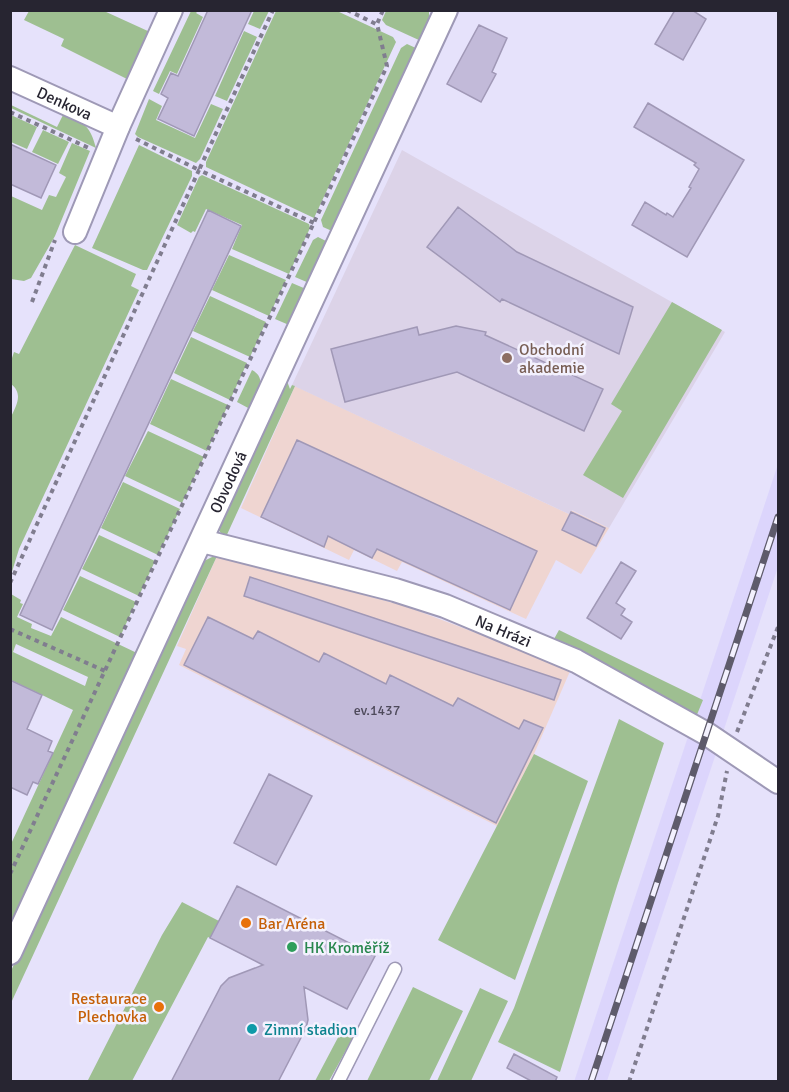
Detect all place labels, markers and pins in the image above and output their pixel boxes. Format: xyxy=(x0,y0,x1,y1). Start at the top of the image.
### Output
place label: Obchodní akademie xyxy=(519,340,585,378)
marker: Obchodní akademie xyxy=(500,351,514,365)
place label: Bar Aréna xyxy=(258,914,325,934)
marker: Bar Aréna xyxy=(239,916,253,930)
place label: HK Kroměříž xyxy=(304,938,390,958)
marker: HK Kroměříž xyxy=(285,940,299,954)
place label: Restaurace Plechovka xyxy=(71,989,147,1027)
marker: Restaurace Plechovka xyxy=(152,1000,166,1014)
place label: Zimní stadion xyxy=(264,1020,357,1040)
marker: Zimní stadion xyxy=(245,1022,259,1036)

